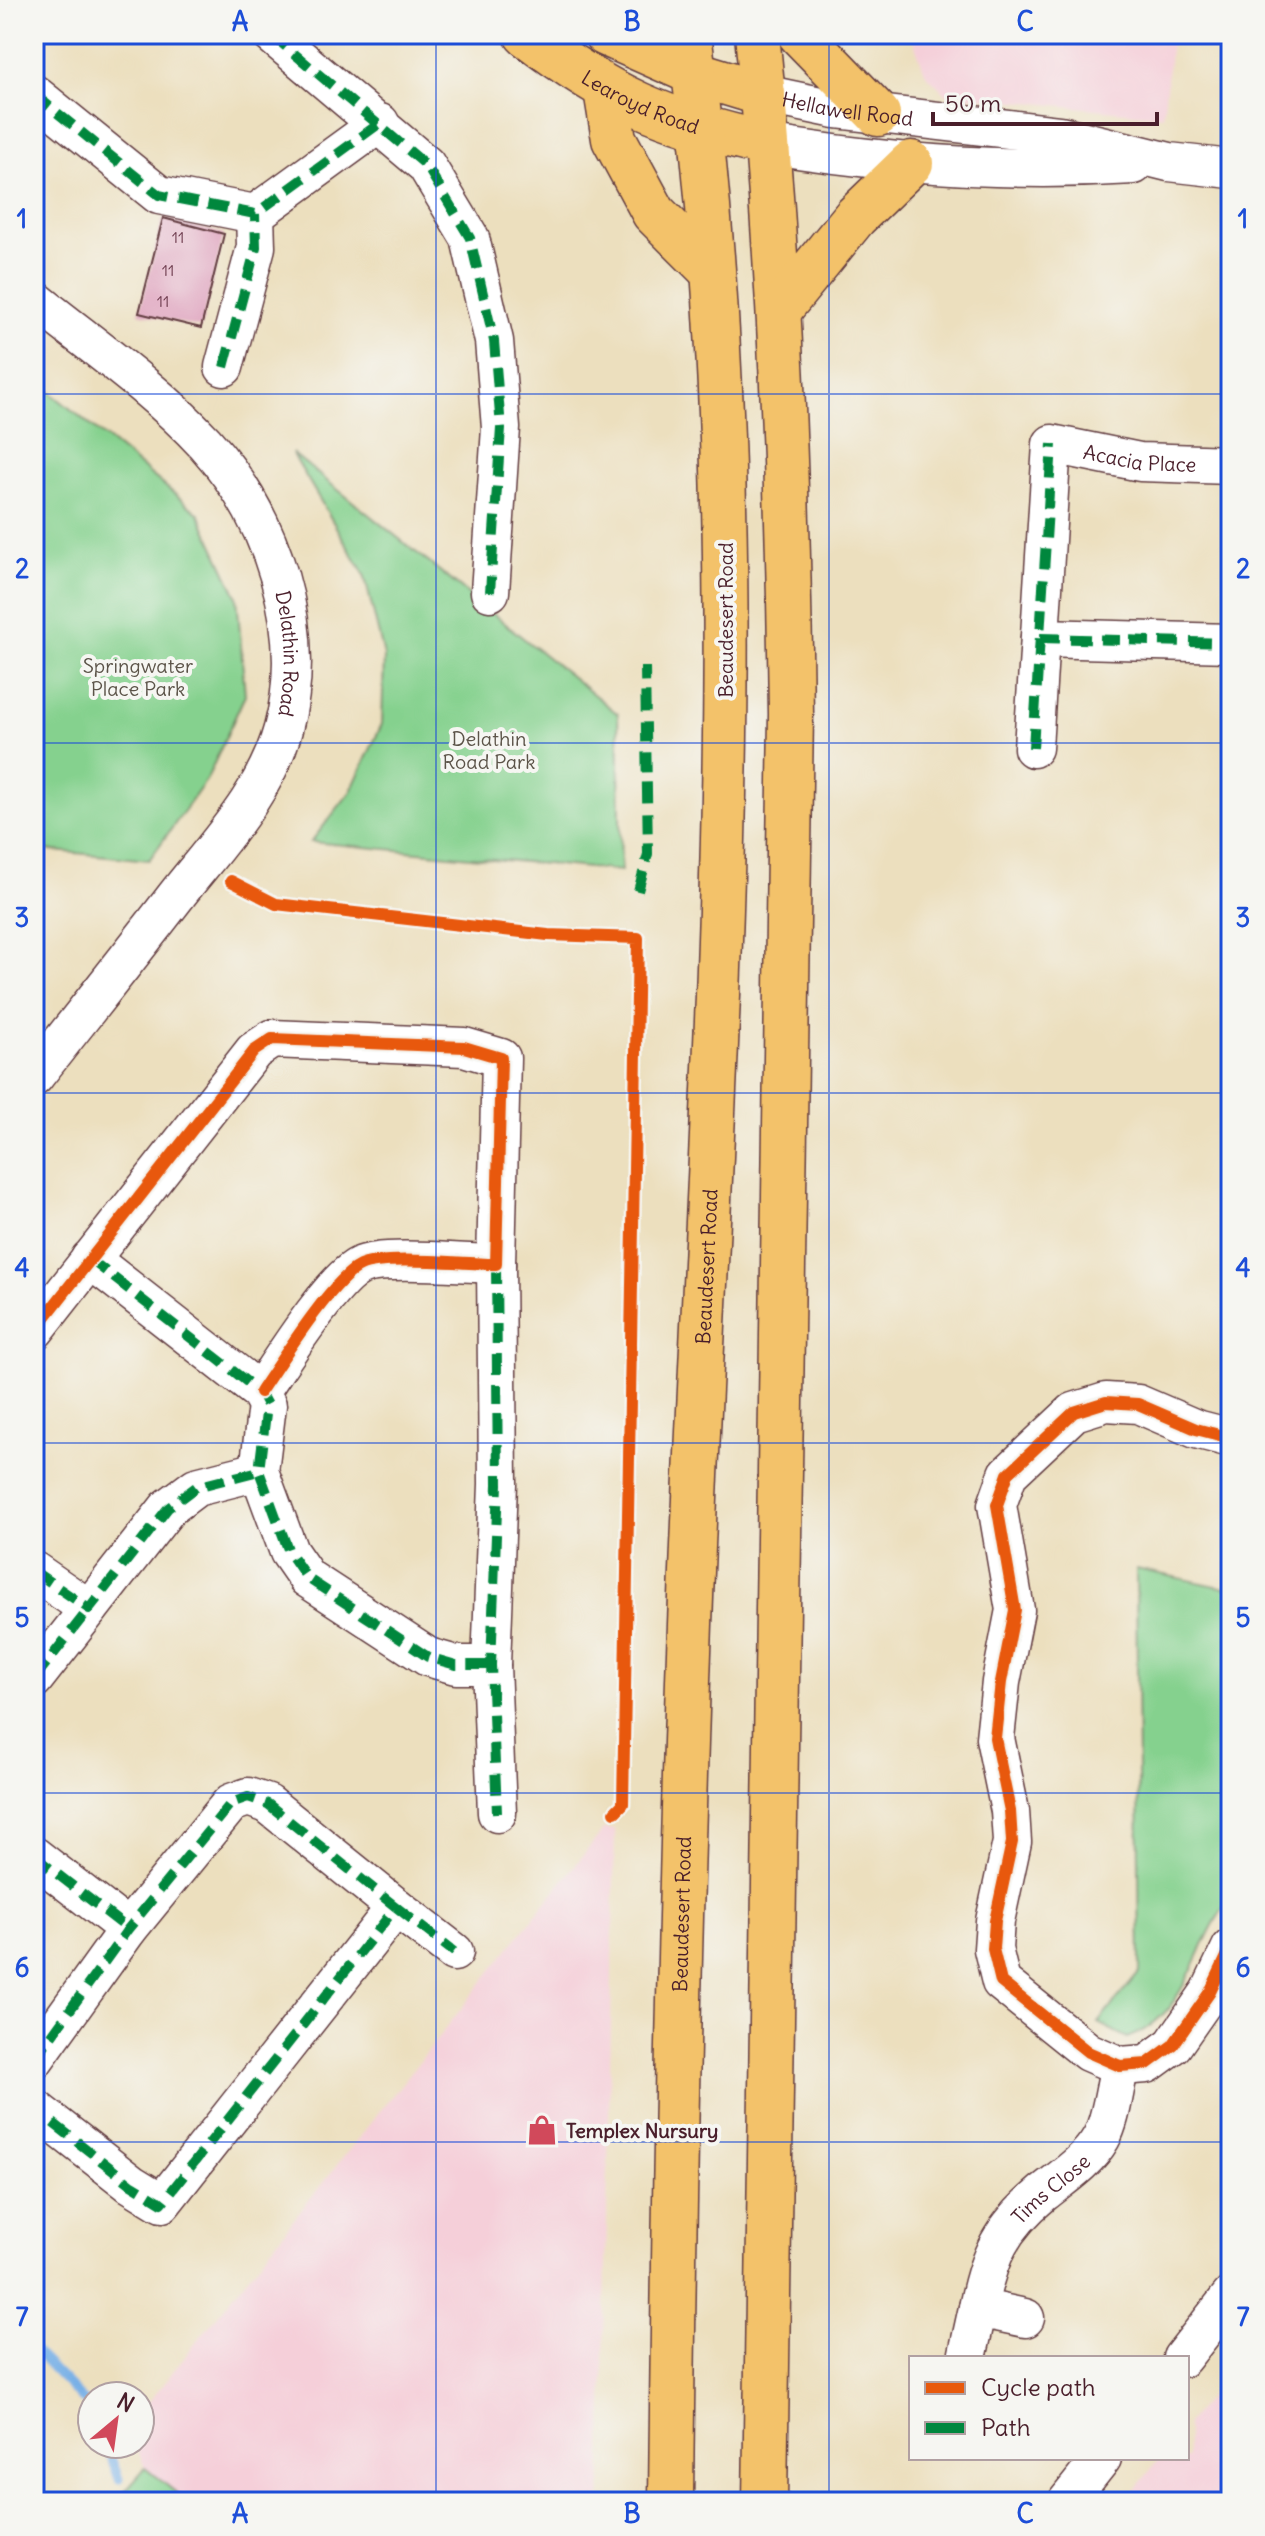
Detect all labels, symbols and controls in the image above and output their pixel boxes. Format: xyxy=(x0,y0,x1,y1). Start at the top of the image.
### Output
text: A xyxy=(232,5,249,38)
text: B xyxy=(623,5,641,38)
text: C xyxy=(1016,5,1034,38)
street label: Learoyd Road xyxy=(577,64,703,139)
scale bar xyxy=(933,76,1157,126)
street label: Hellawell Road xyxy=(780,86,915,130)
text: 50 m xyxy=(945,88,1001,118)
text: 1 xyxy=(17,202,27,235)
text: 1 xyxy=(1238,202,1248,235)
house number: 11 xyxy=(172,227,184,247)
house number: 11 xyxy=(162,260,174,280)
house number: 11 xyxy=(157,291,169,311)
street label: Acacia Place xyxy=(1081,438,1197,476)
street label: Beaudesert Road xyxy=(713,542,738,698)
text: 2 xyxy=(15,552,29,585)
text: 2 xyxy=(1236,552,1250,585)
street label: Delathin Road xyxy=(271,588,304,719)
park label: Springwater Place Park xyxy=(83,653,193,701)
park label: Delathin Road Park xyxy=(443,726,535,774)
text: 3 xyxy=(15,901,29,934)
text: 3 xyxy=(1236,901,1250,934)
street label: Beaudesert Road xyxy=(690,1188,722,1345)
text: 4 xyxy=(14,1251,30,1284)
text: 4 xyxy=(1235,1251,1251,1284)
text: 5 xyxy=(15,1601,30,1634)
text: 5 xyxy=(1236,1601,1251,1634)
street label: Beaudesert Road xyxy=(667,1836,696,1992)
text: 6 xyxy=(14,1951,30,1984)
text: 6 xyxy=(1235,1951,1251,1984)
shop icon: Templex Nursury xyxy=(525,2113,559,2147)
place label: Templex Nursury xyxy=(566,2118,718,2143)
street label: Tims Close xyxy=(1006,2148,1095,2229)
text: 7 xyxy=(16,2300,29,2333)
text: 7 xyxy=(1237,2300,1250,2333)
legend xyxy=(909,2356,1189,2460)
text: Cycle path xyxy=(981,2372,1096,2402)
north arrow xyxy=(76,2380,156,2460)
text: N xyxy=(112,2387,139,2418)
text: Path xyxy=(981,2412,1031,2442)
text: A xyxy=(232,2497,249,2530)
text: B xyxy=(623,2497,641,2530)
text: C xyxy=(1016,2497,1034,2530)

